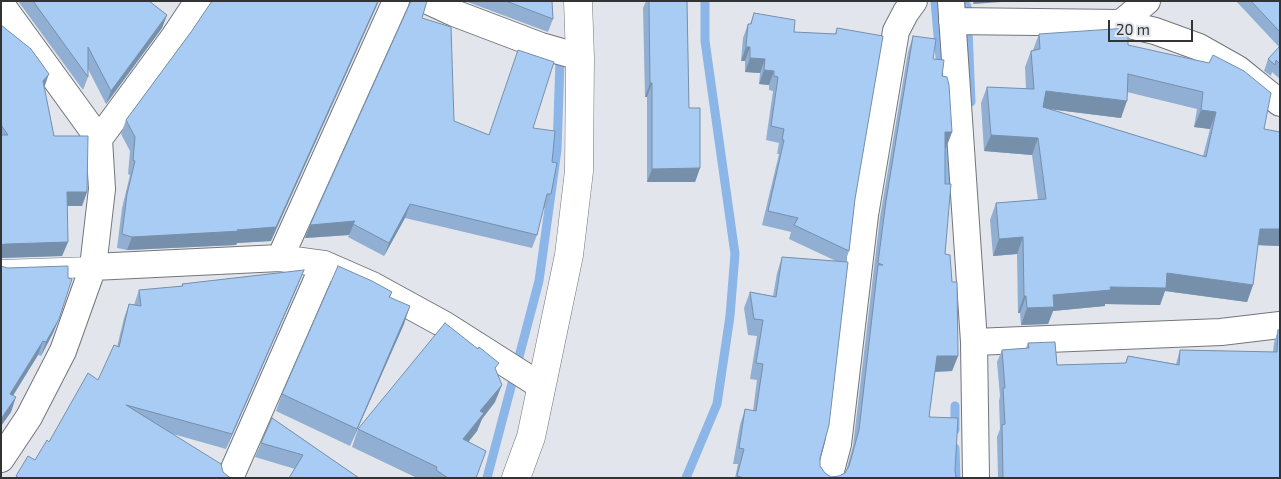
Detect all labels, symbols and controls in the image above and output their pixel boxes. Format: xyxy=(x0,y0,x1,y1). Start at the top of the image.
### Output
scale bar xyxy=(1111,10,1196,42)
text: 20 m xyxy=(1116,20,1150,38)

